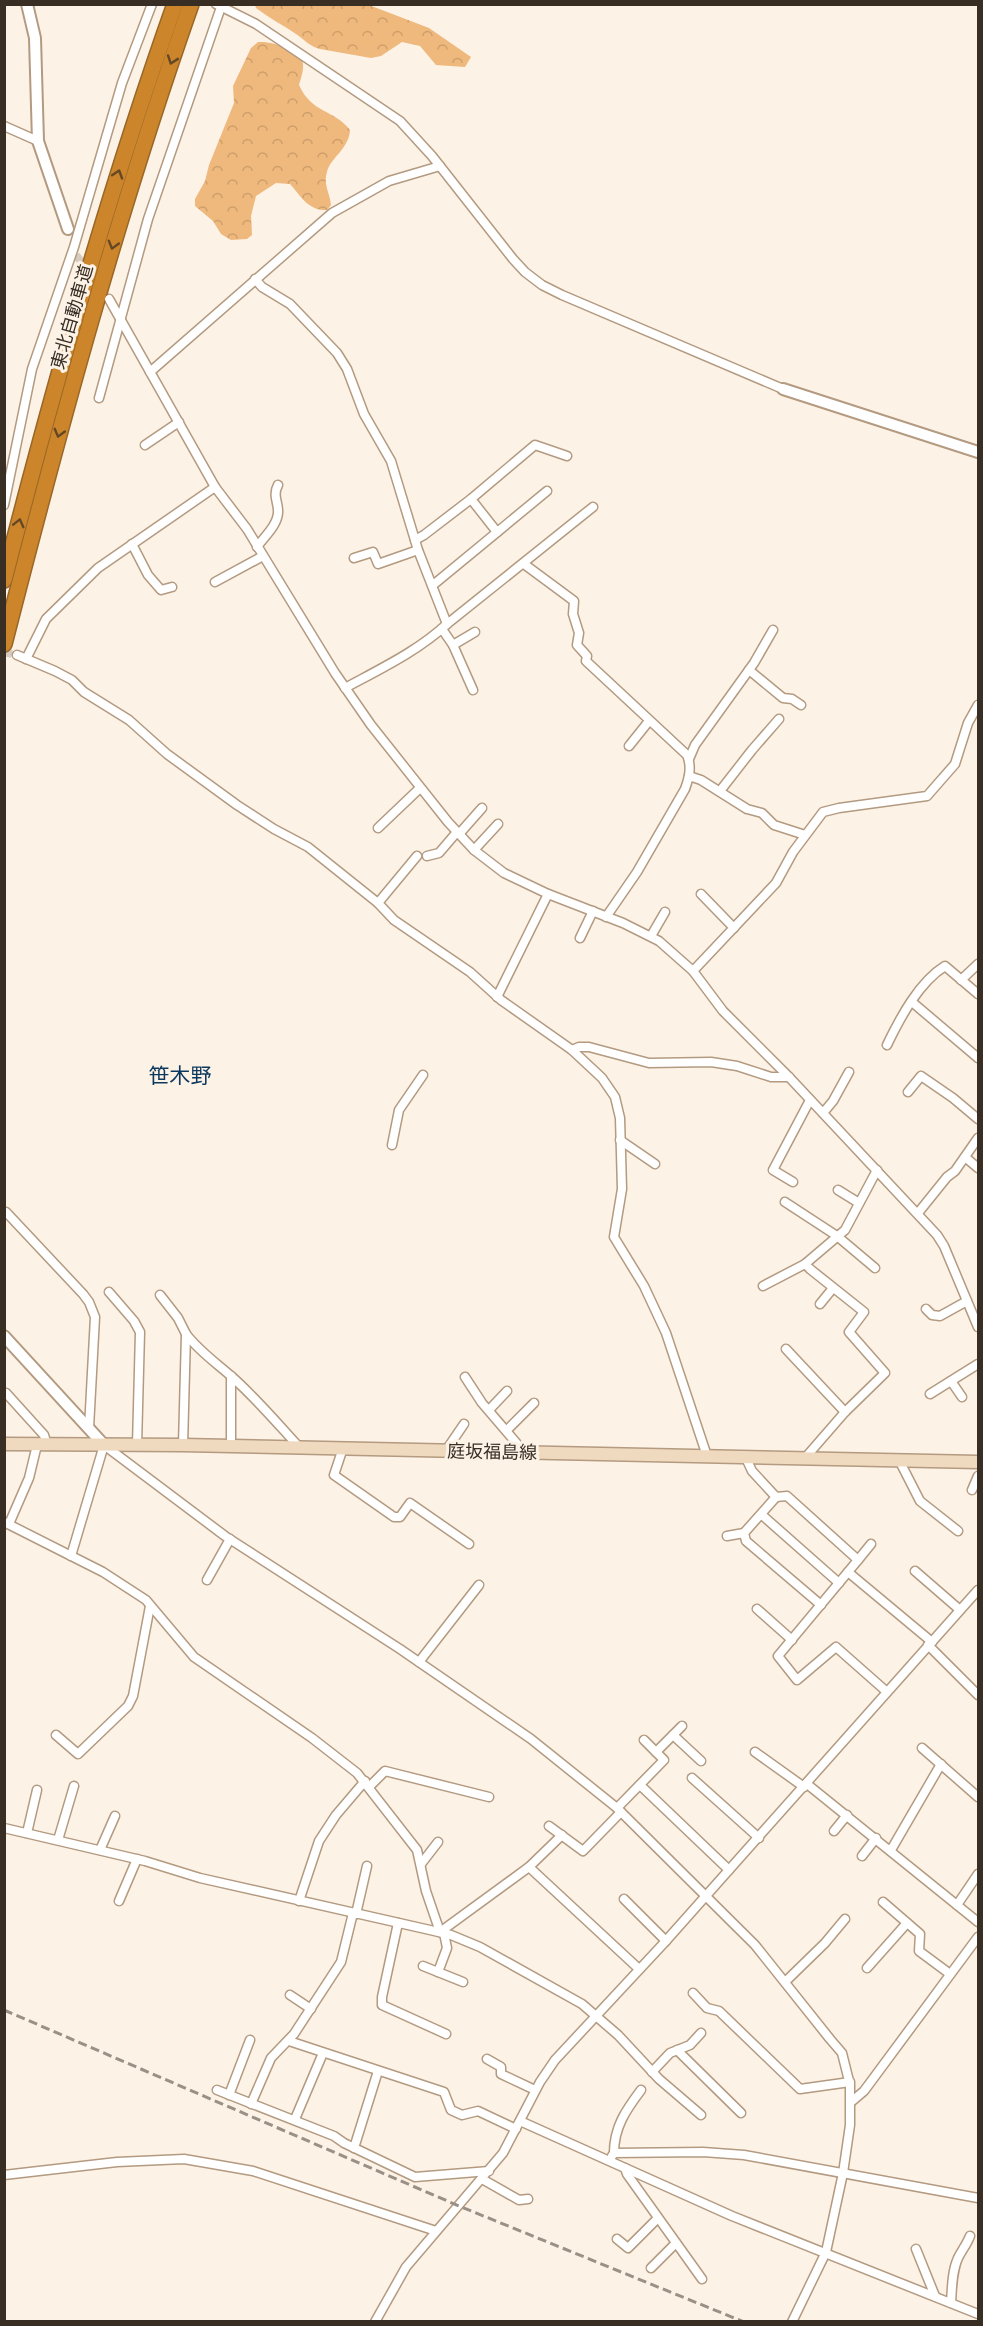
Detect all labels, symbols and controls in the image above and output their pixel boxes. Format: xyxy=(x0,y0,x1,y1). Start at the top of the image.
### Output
one-way arrow xyxy=(167,54,180,65)
one-way arrow xyxy=(111,169,123,180)
one-way arrow xyxy=(107,240,120,250)
street label: 東北自動車道 xyxy=(46,262,98,372)
one-way arrow xyxy=(54,428,67,438)
one-way arrow xyxy=(11,519,24,529)
district label: 笹木野 xyxy=(149,1062,212,1090)
street label: 庭坂福島線 xyxy=(447,1439,537,1465)

